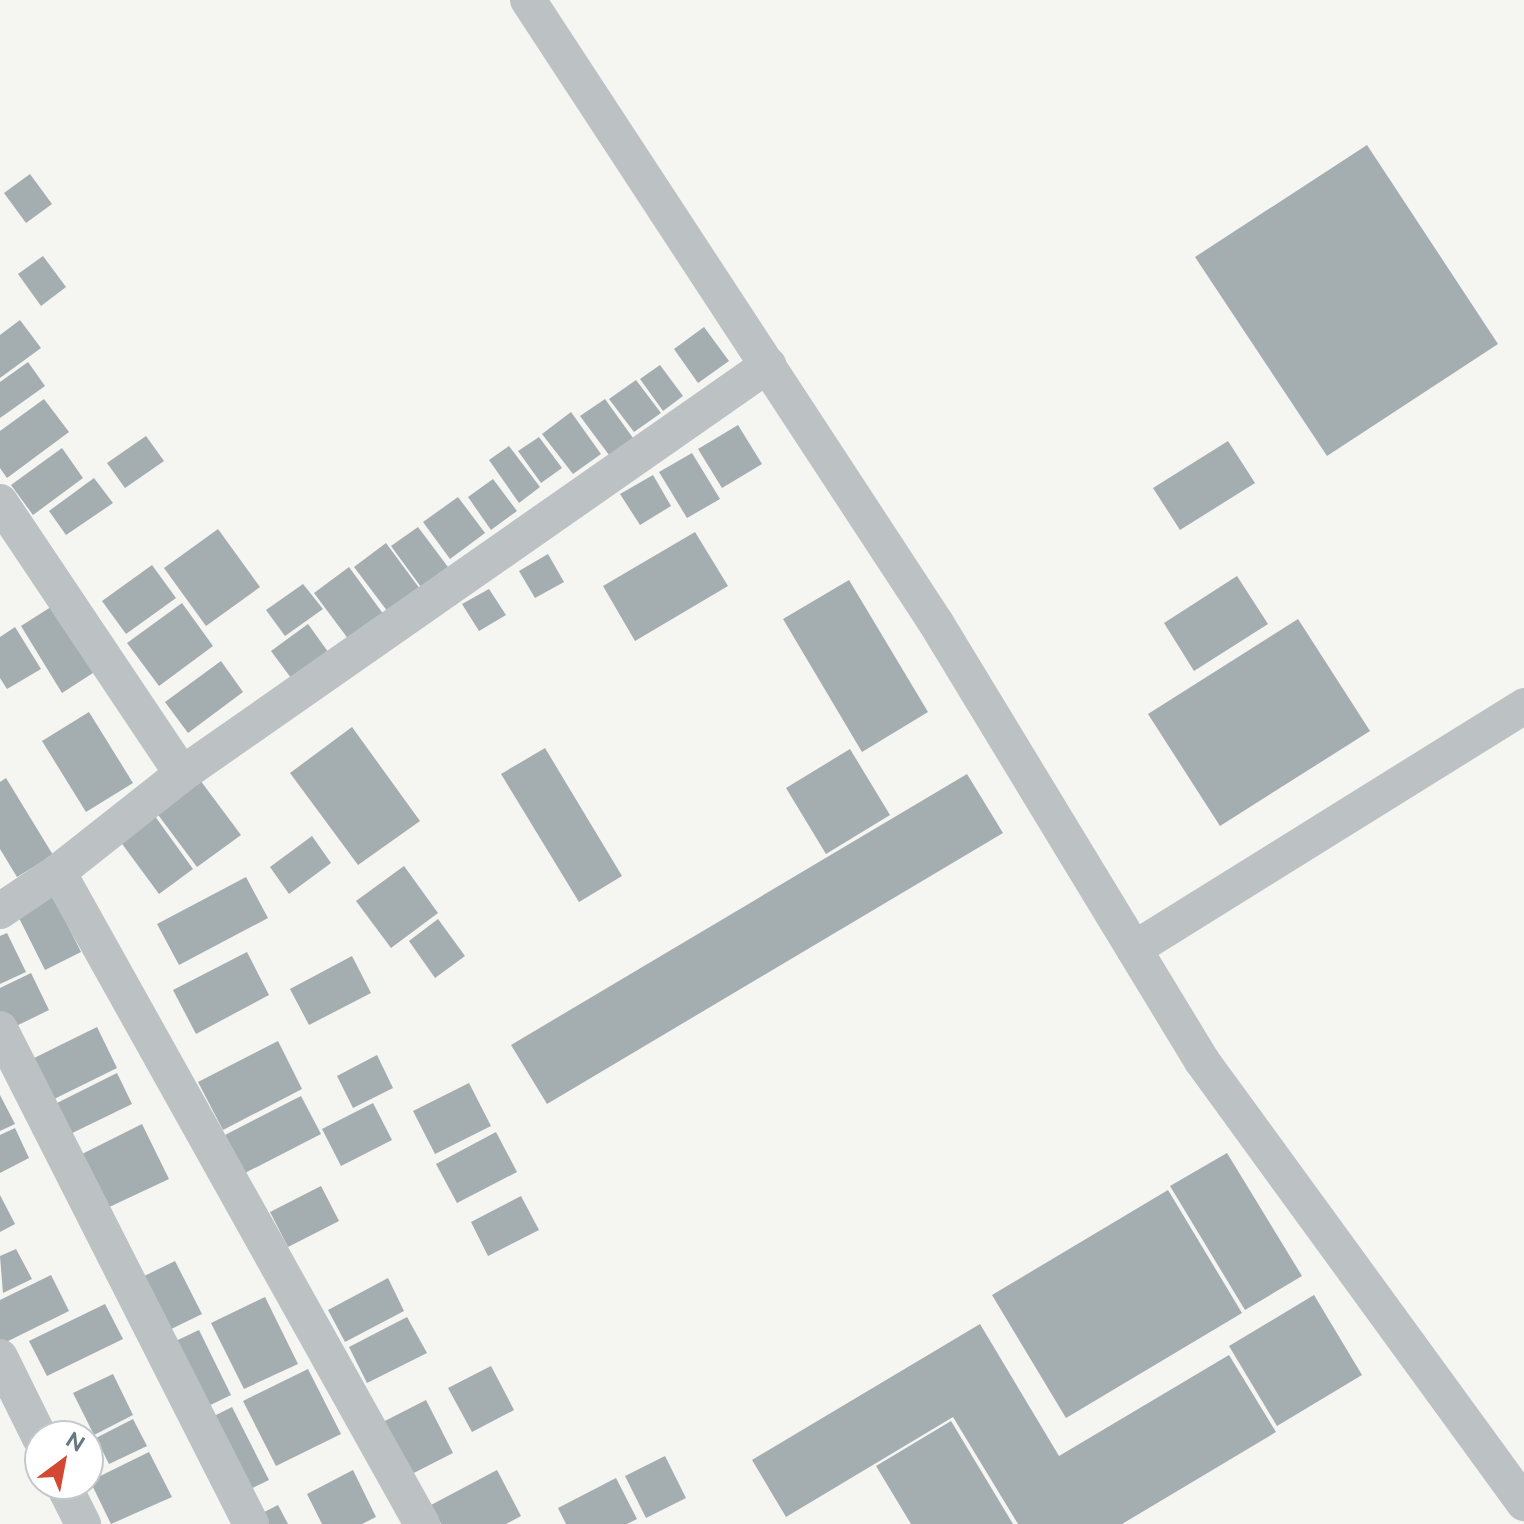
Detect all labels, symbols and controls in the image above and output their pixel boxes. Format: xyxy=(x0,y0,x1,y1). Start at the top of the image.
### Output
north arrow xyxy=(24,1420,104,1500)
text: N xyxy=(62,1426,90,1457)

